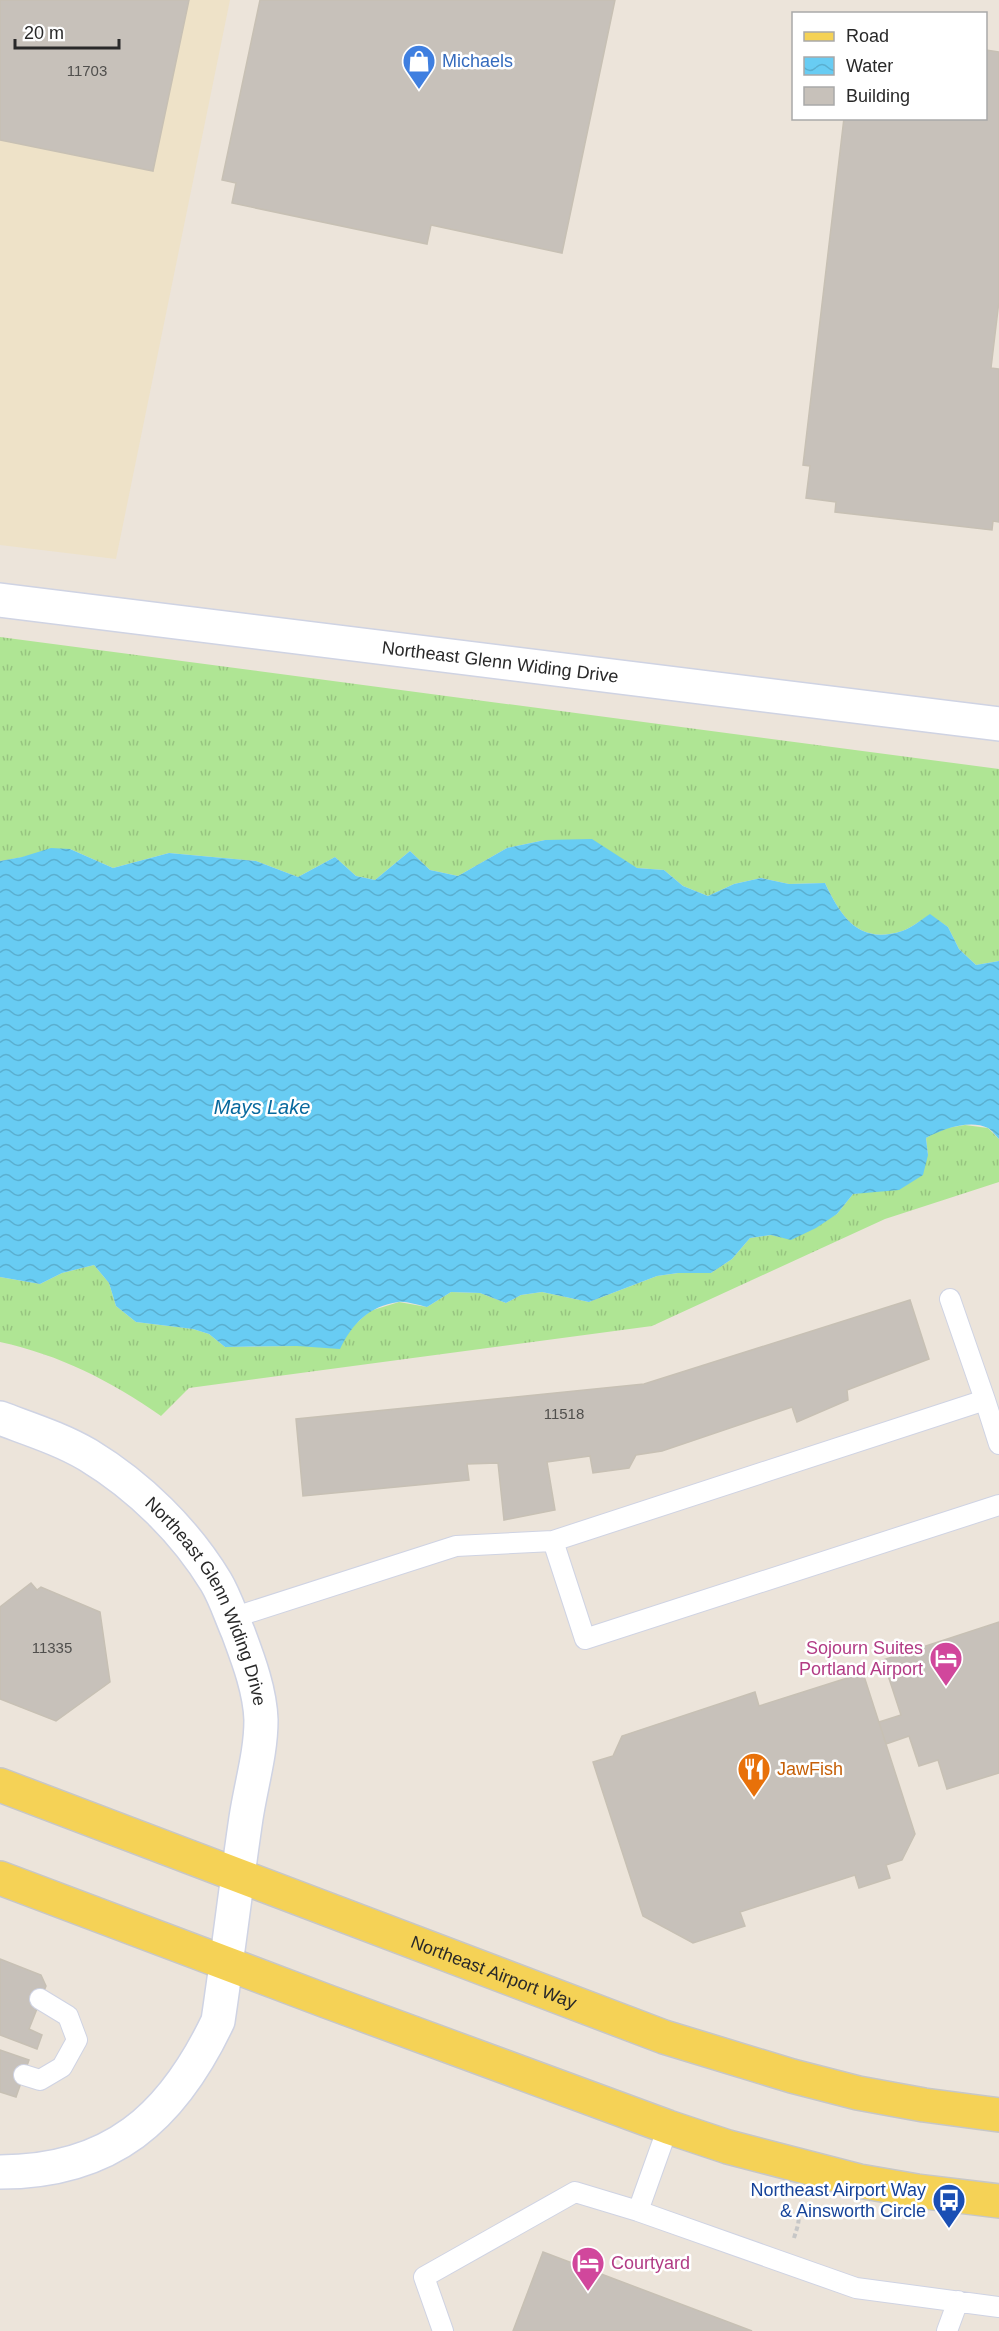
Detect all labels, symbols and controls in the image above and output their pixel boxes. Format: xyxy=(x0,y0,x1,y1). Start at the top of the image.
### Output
scale bar xyxy=(15,12,118,50)
legend xyxy=(792,12,987,120)
text: 20 m xyxy=(24,23,64,43)
text: Road xyxy=(846,26,889,46)
shop icon: Michaels xyxy=(401,43,437,90)
place label: Michaels xyxy=(442,51,513,71)
text: Water xyxy=(846,56,893,76)
house number: 11703 xyxy=(67,62,107,79)
text: Building xyxy=(846,86,910,106)
street label: Northeast Glenn Widing Drive xyxy=(381,637,620,687)
water label: Mays Lake xyxy=(214,1096,310,1118)
house number: 11518 xyxy=(544,1405,584,1422)
street label: Northeast Glenn Widing Drive xyxy=(141,1493,270,1707)
place label: Sojourn Suites Portland Airport xyxy=(799,1638,923,1679)
house number: 11335 xyxy=(32,1639,72,1656)
hotel icon: Sojourn Suites Portland Airport xyxy=(928,1640,964,1687)
restaurant icon: JawFish xyxy=(736,1751,772,1798)
place label: JawFish xyxy=(777,1759,843,1779)
street label: Northeast Airport Way xyxy=(408,1932,579,2013)
place label: Northeast Airport Way & Ainsworth Circle xyxy=(751,2180,926,2221)
bus stop icon: Northeast Airport Way & Ainsworth Circle xyxy=(931,2182,967,2229)
hotel icon: Courtyard xyxy=(570,2245,606,2292)
place label: Courtyard xyxy=(611,2253,690,2273)

